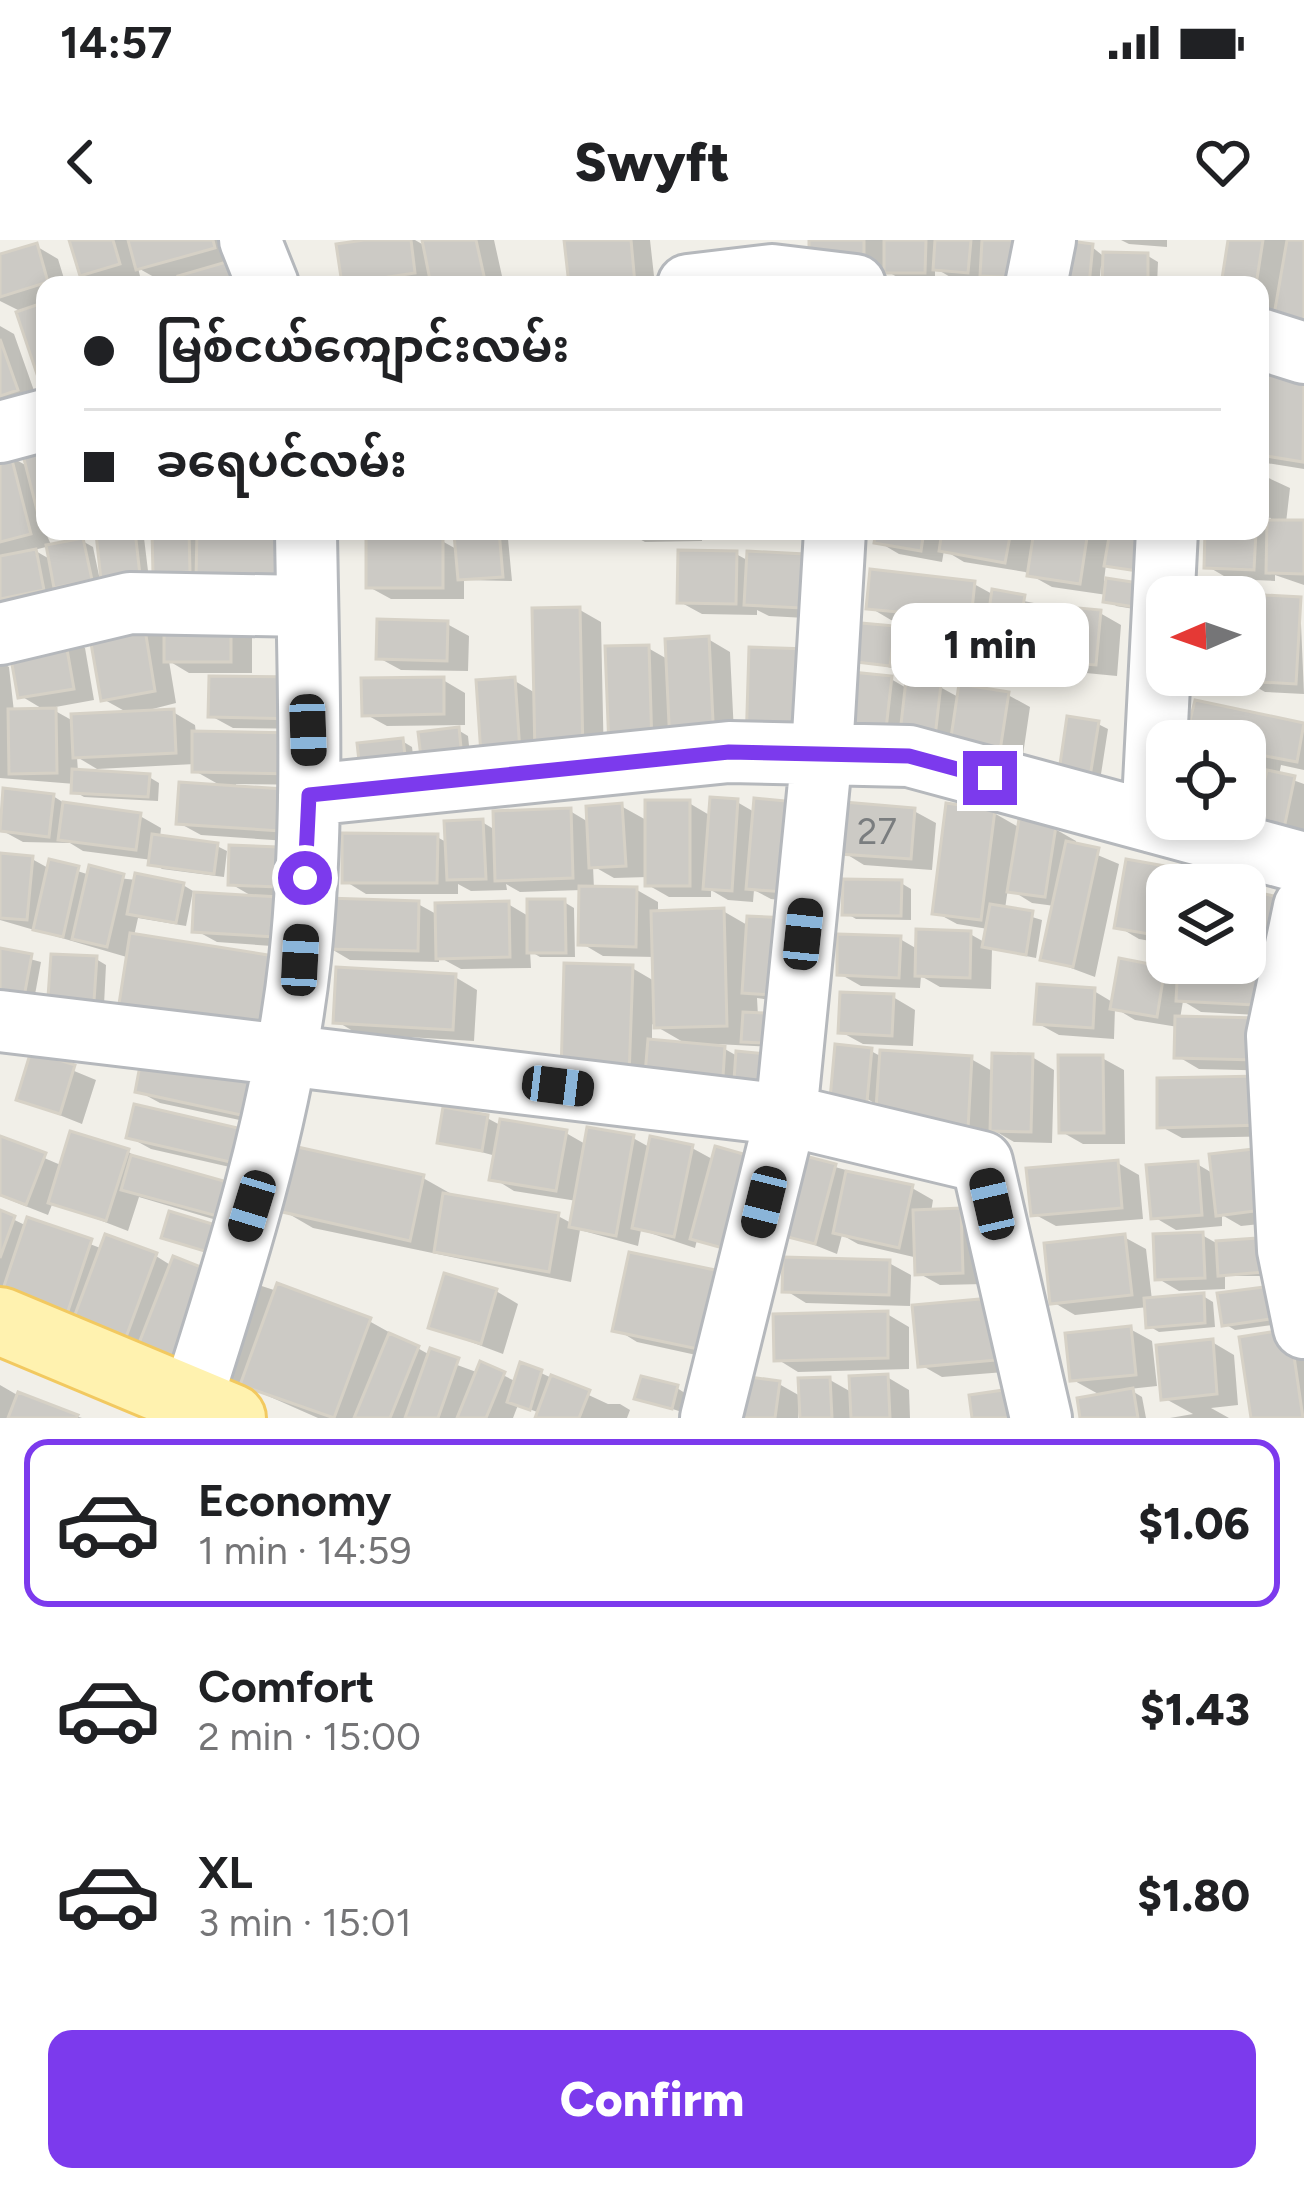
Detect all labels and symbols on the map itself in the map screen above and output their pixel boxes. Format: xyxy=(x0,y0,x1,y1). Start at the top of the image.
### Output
north arrow xyxy=(1146,576,1266,696)
callout: 1 min xyxy=(891,604,1089,688)
car xyxy=(289,693,327,767)
route end xyxy=(963,751,1017,805)
house number: 27 xyxy=(857,810,897,853)
route start xyxy=(278,851,332,905)
car xyxy=(781,896,825,972)
car xyxy=(280,923,320,997)
car xyxy=(520,1064,596,1108)
car xyxy=(738,1163,790,1241)
car xyxy=(966,1165,1018,1243)
car xyxy=(224,1166,280,1246)

